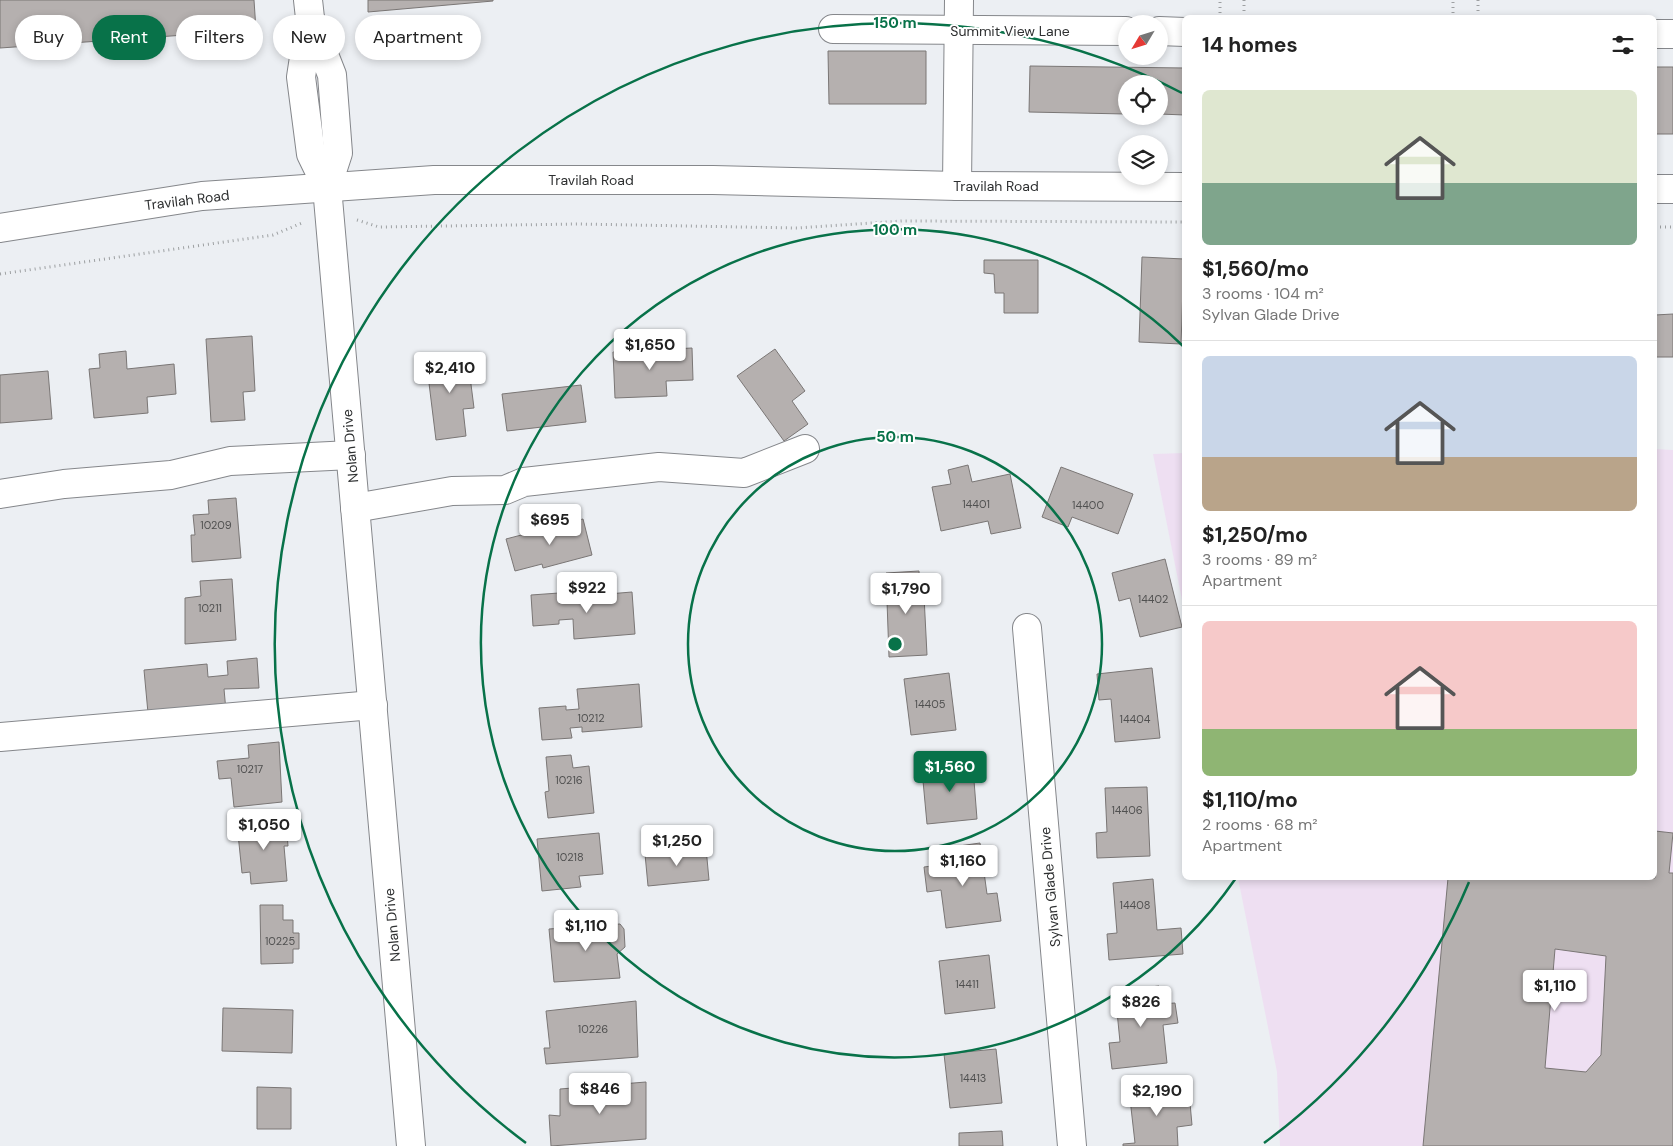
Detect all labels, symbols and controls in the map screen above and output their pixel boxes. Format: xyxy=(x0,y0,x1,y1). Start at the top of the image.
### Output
text: 150 m xyxy=(874,13,917,33)
chip: Buy xyxy=(15,15,82,60)
chip: Rent xyxy=(92,15,166,60)
chip: Filters xyxy=(176,15,263,60)
chip: New xyxy=(273,15,345,60)
chip: Apartment xyxy=(355,15,481,60)
north arrow xyxy=(1118,15,1168,65)
map controls xyxy=(1118,15,1168,185)
street label: Summit View Lane xyxy=(950,22,1070,40)
text: 14 homes xyxy=(1202,31,1298,59)
icon: filters xyxy=(1609,31,1637,59)
button: locate xyxy=(1118,75,1168,125)
icon: home xyxy=(1375,123,1465,213)
button: layers xyxy=(1118,135,1168,185)
street label: Travilah Road xyxy=(548,171,634,189)
street label: Travilah Road xyxy=(953,177,1039,195)
street label: Travilah Road xyxy=(144,186,230,214)
text: 100 m xyxy=(873,220,917,240)
text: $1,560/mo xyxy=(1202,255,1309,283)
text: 3 rooms · 104 m² xyxy=(1202,283,1324,304)
text: Sylvan Glade Drive xyxy=(1202,304,1340,325)
pin: $1,650 xyxy=(609,328,691,371)
text: $1,650 xyxy=(625,334,675,355)
pin: $2,410 xyxy=(409,352,491,394)
text: $2,410 xyxy=(425,357,475,378)
icon: home xyxy=(1375,388,1465,478)
street label: Nolan Drive xyxy=(338,409,362,483)
text: 50 m xyxy=(876,427,914,447)
house number: 14401 xyxy=(962,497,990,511)
house number: 14400 xyxy=(1072,498,1104,512)
pin: $695 xyxy=(520,504,580,546)
text: $695 xyxy=(530,509,570,530)
house number: 10209 xyxy=(200,518,232,532)
text: $1,250/mo xyxy=(1202,521,1308,549)
text: 3 rooms · 89 m² xyxy=(1202,549,1317,570)
text: Apartment xyxy=(1202,570,1282,591)
pin: $922 xyxy=(557,572,617,614)
pin: $1,790 xyxy=(865,572,947,615)
text: $922 xyxy=(568,577,606,598)
text: $1,790 xyxy=(881,578,931,599)
house number: 14402 xyxy=(1138,592,1168,606)
house number: 10211 xyxy=(198,601,222,615)
centre of rings xyxy=(886,635,904,653)
icon: home xyxy=(1375,653,1465,743)
house number: 14405 xyxy=(914,697,946,711)
house number: 10212 xyxy=(578,711,604,725)
house number: 14404 xyxy=(1120,712,1151,726)
pin: $1,560 xyxy=(909,750,991,793)
text: $1,560 xyxy=(925,756,975,777)
house number: 10217 xyxy=(237,762,263,776)
house number: 10216 xyxy=(555,773,583,787)
text: $1,110/mo xyxy=(1202,786,1298,814)
house number: 14406 xyxy=(1111,803,1143,817)
pin: $1,050 xyxy=(223,808,305,851)
text: $1,050 xyxy=(238,814,290,835)
text: 2 rooms · 68 m² xyxy=(1202,814,1318,835)
pin: $1,250 xyxy=(636,824,718,867)
street label: Sylvan Glade Drive xyxy=(1036,826,1064,948)
text: $1,250 xyxy=(652,830,702,851)
text: Apartment xyxy=(1202,835,1282,856)
pin: $1,160 xyxy=(922,844,1004,887)
house number: 10218 xyxy=(556,850,584,864)
text: $1,160 xyxy=(940,850,986,871)
street label: Nolan Drive xyxy=(380,888,404,962)
house number: 14408 xyxy=(1120,898,1151,912)
pin: $1,110 xyxy=(545,910,627,952)
text: $1,110 xyxy=(565,915,607,936)
house number: 10225 xyxy=(265,934,295,948)
pin: $1,110 xyxy=(1514,970,1596,1012)
text: $1,110 xyxy=(1534,975,1576,996)
house number: 14411 xyxy=(955,977,979,991)
pin: $826 xyxy=(1111,986,1171,1028)
text: $826 xyxy=(1121,991,1161,1012)
house number: 10226 xyxy=(578,1022,608,1036)
house number: 14413 xyxy=(960,1071,986,1085)
pin: $846 xyxy=(570,1072,630,1115)
pin: $2,190 xyxy=(1116,1074,1198,1117)
text: $846 xyxy=(580,1078,620,1099)
text: $2,190 xyxy=(1132,1080,1182,1101)

